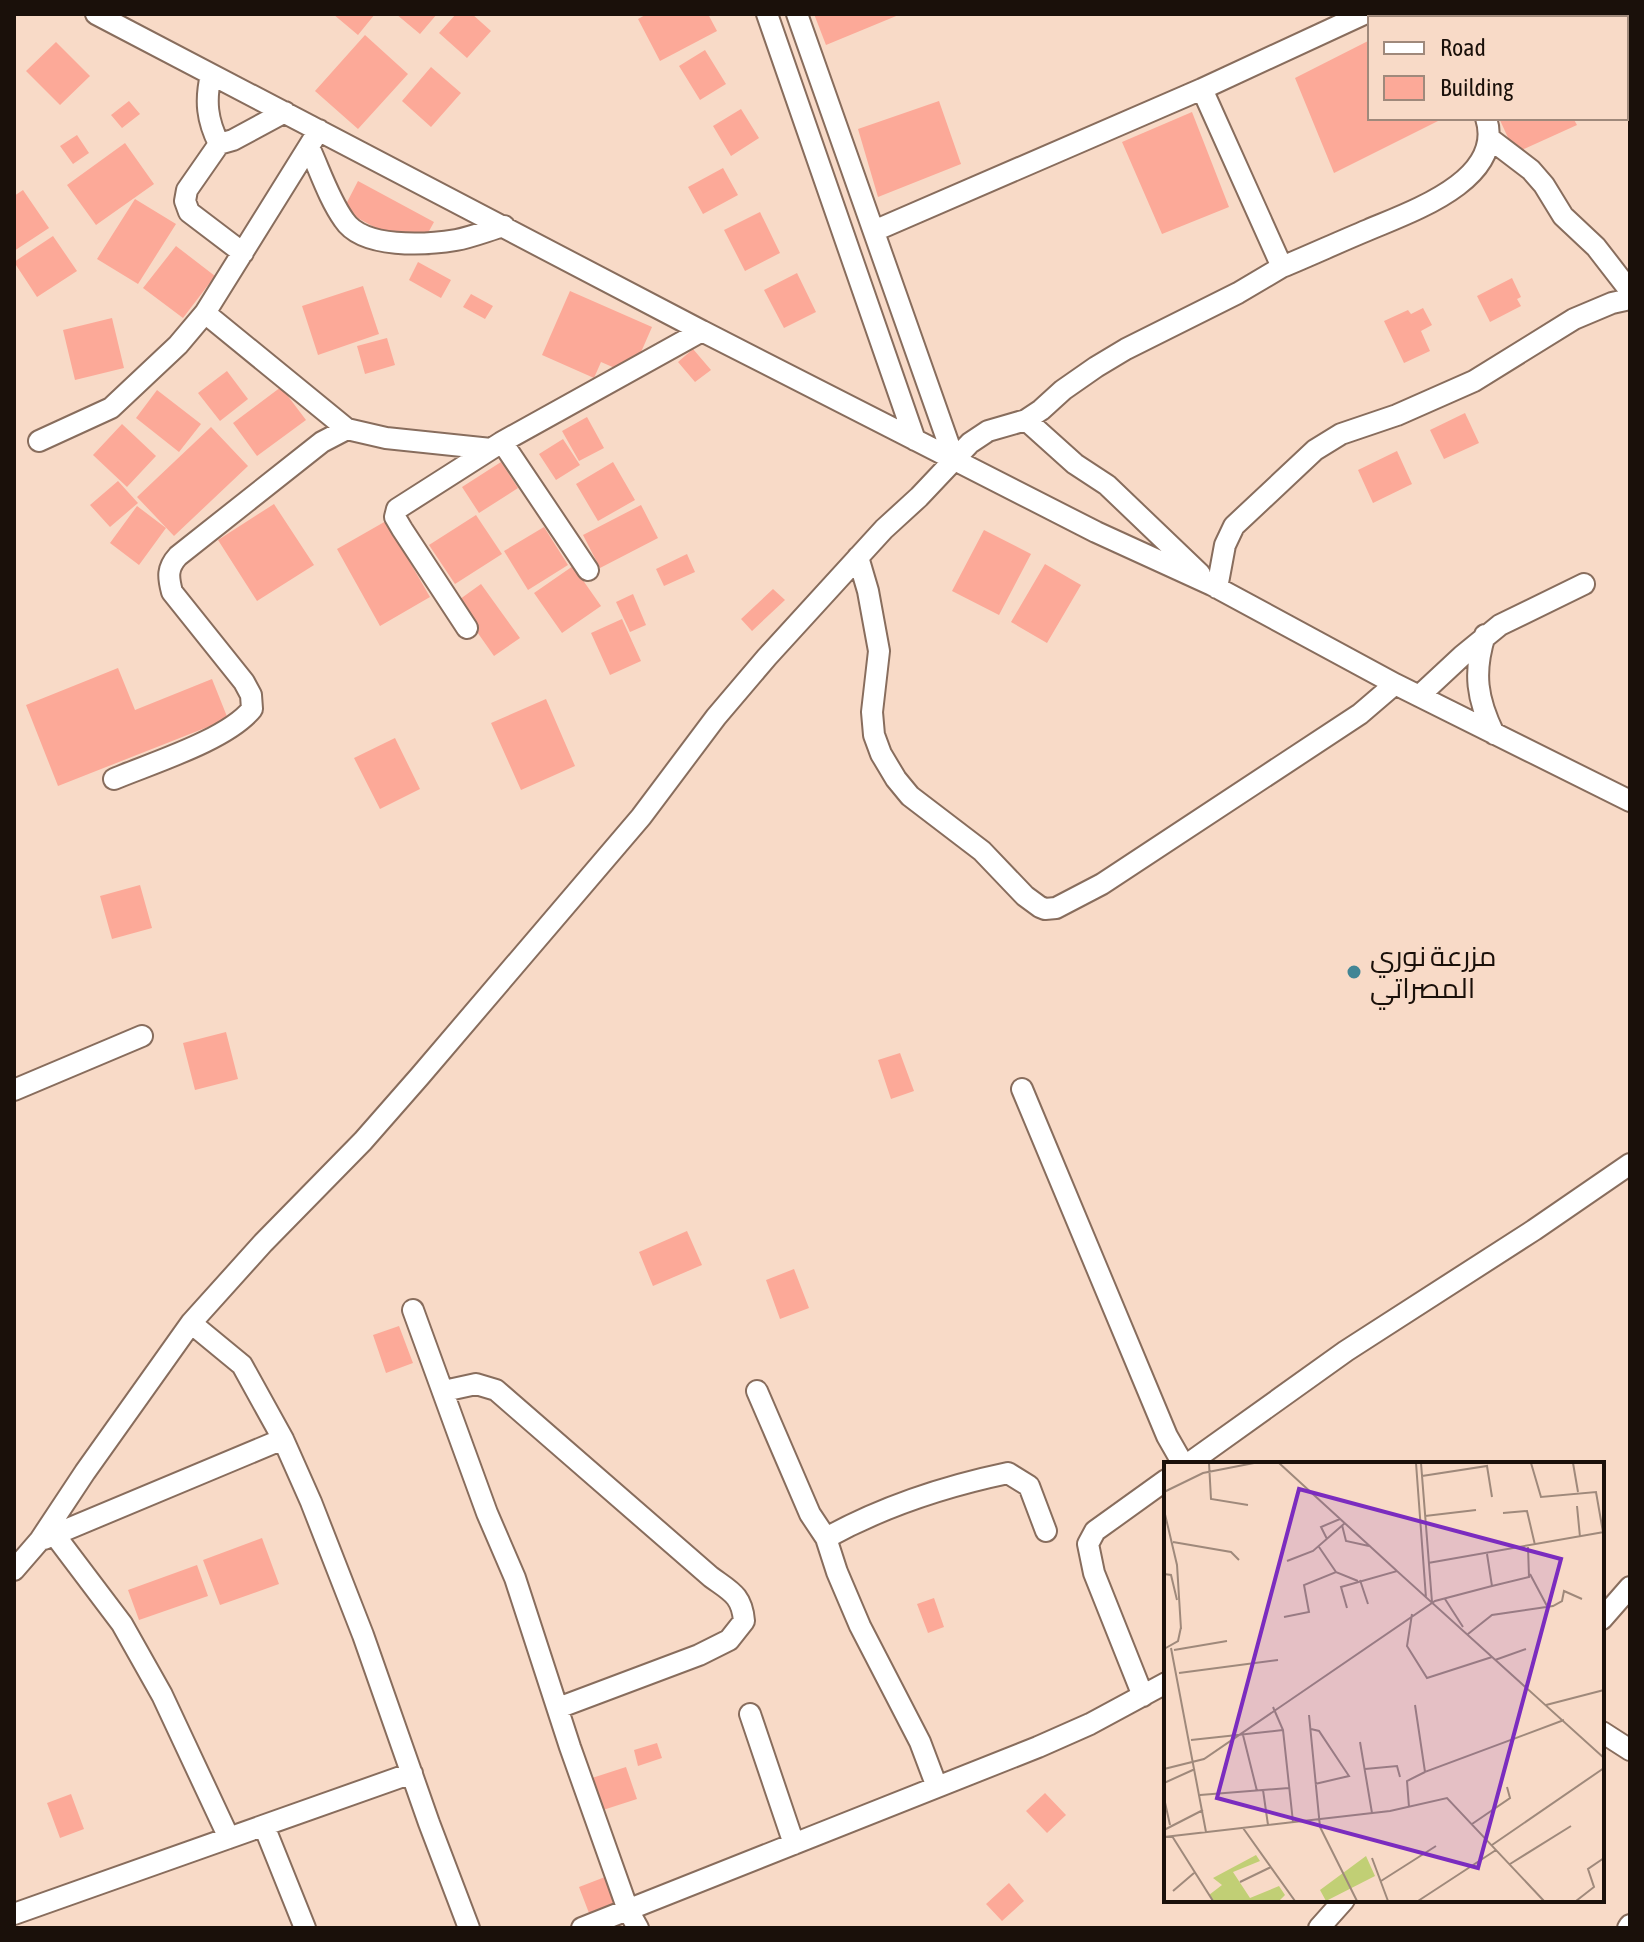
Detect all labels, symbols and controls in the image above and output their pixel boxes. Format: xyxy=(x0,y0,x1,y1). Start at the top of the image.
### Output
legend xyxy=(1368,16,1628,120)
text: Road xyxy=(1440,34,1486,61)
text: Building xyxy=(1440,74,1514,101)
place label: مزرعة نوري المصراتي xyxy=(1370,940,1496,1010)
marker: مزرعة نوري المصراتي xyxy=(1345,963,1363,981)
inset map xyxy=(1164,1462,1604,1902)

